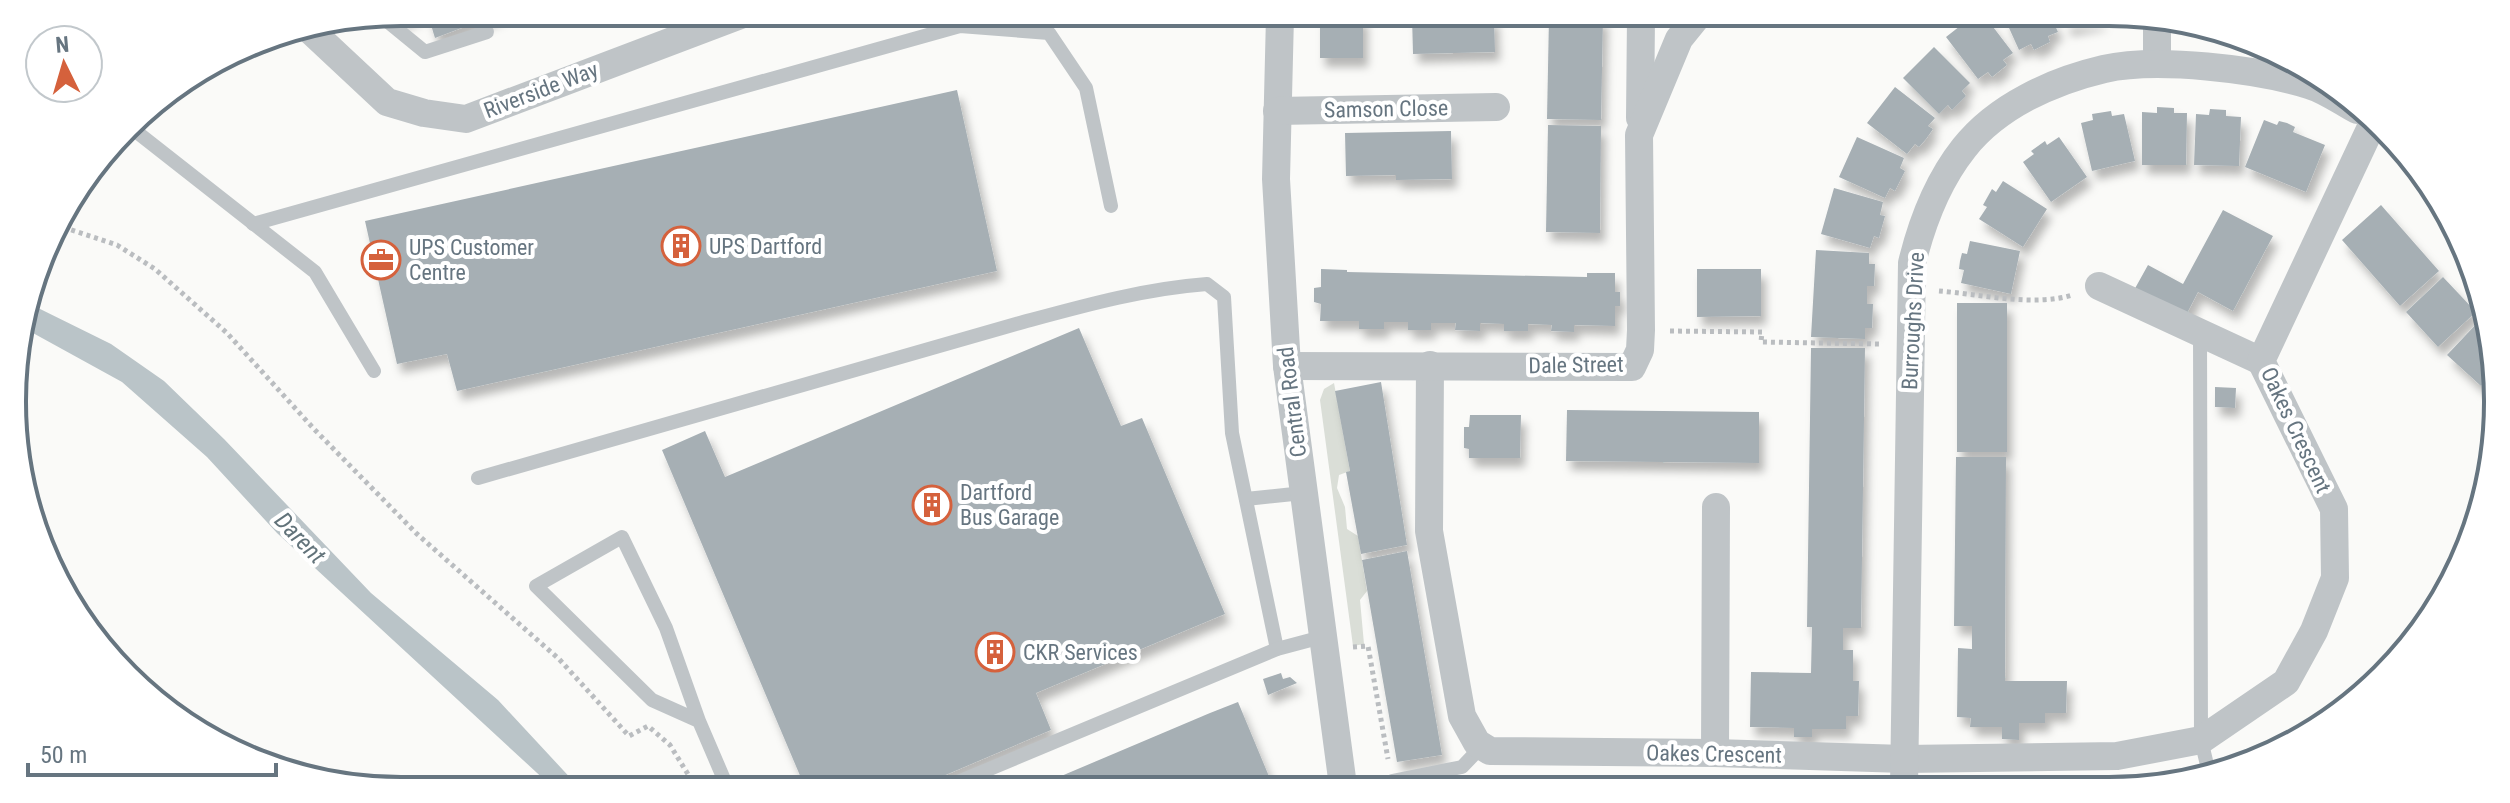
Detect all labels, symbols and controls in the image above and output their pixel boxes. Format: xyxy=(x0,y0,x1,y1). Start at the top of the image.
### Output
north arrow xyxy=(24,24,104,104)
text: N xyxy=(54,32,70,58)
street label: Riverside Way xyxy=(480,57,602,123)
street label: Samson Close xyxy=(1324,95,1448,123)
building icon: UPS Dartford xyxy=(660,225,702,267)
place label: UPS Dartford xyxy=(709,234,822,259)
place label: UPS Customer Centre xyxy=(409,235,534,285)
office icon: UPS Customer Centre xyxy=(360,239,402,281)
street label: Burroughs Drive xyxy=(1897,251,1929,391)
street label: Central Road xyxy=(1273,345,1311,459)
street label: Dale Street xyxy=(1528,352,1624,378)
street label: Oakes Crescent xyxy=(2256,363,2336,497)
place label: Dartford Bus Garage xyxy=(960,480,1059,530)
building icon: Dartford Bus Garage xyxy=(911,484,953,526)
water label: Darent xyxy=(269,507,331,570)
building icon: CKR Services xyxy=(974,631,1016,673)
place label: CKR Services xyxy=(1023,640,1138,665)
scale bar xyxy=(28,727,276,777)
street label: Oakes Crescent xyxy=(1646,740,1782,768)
text: 50 m xyxy=(40,741,87,769)

